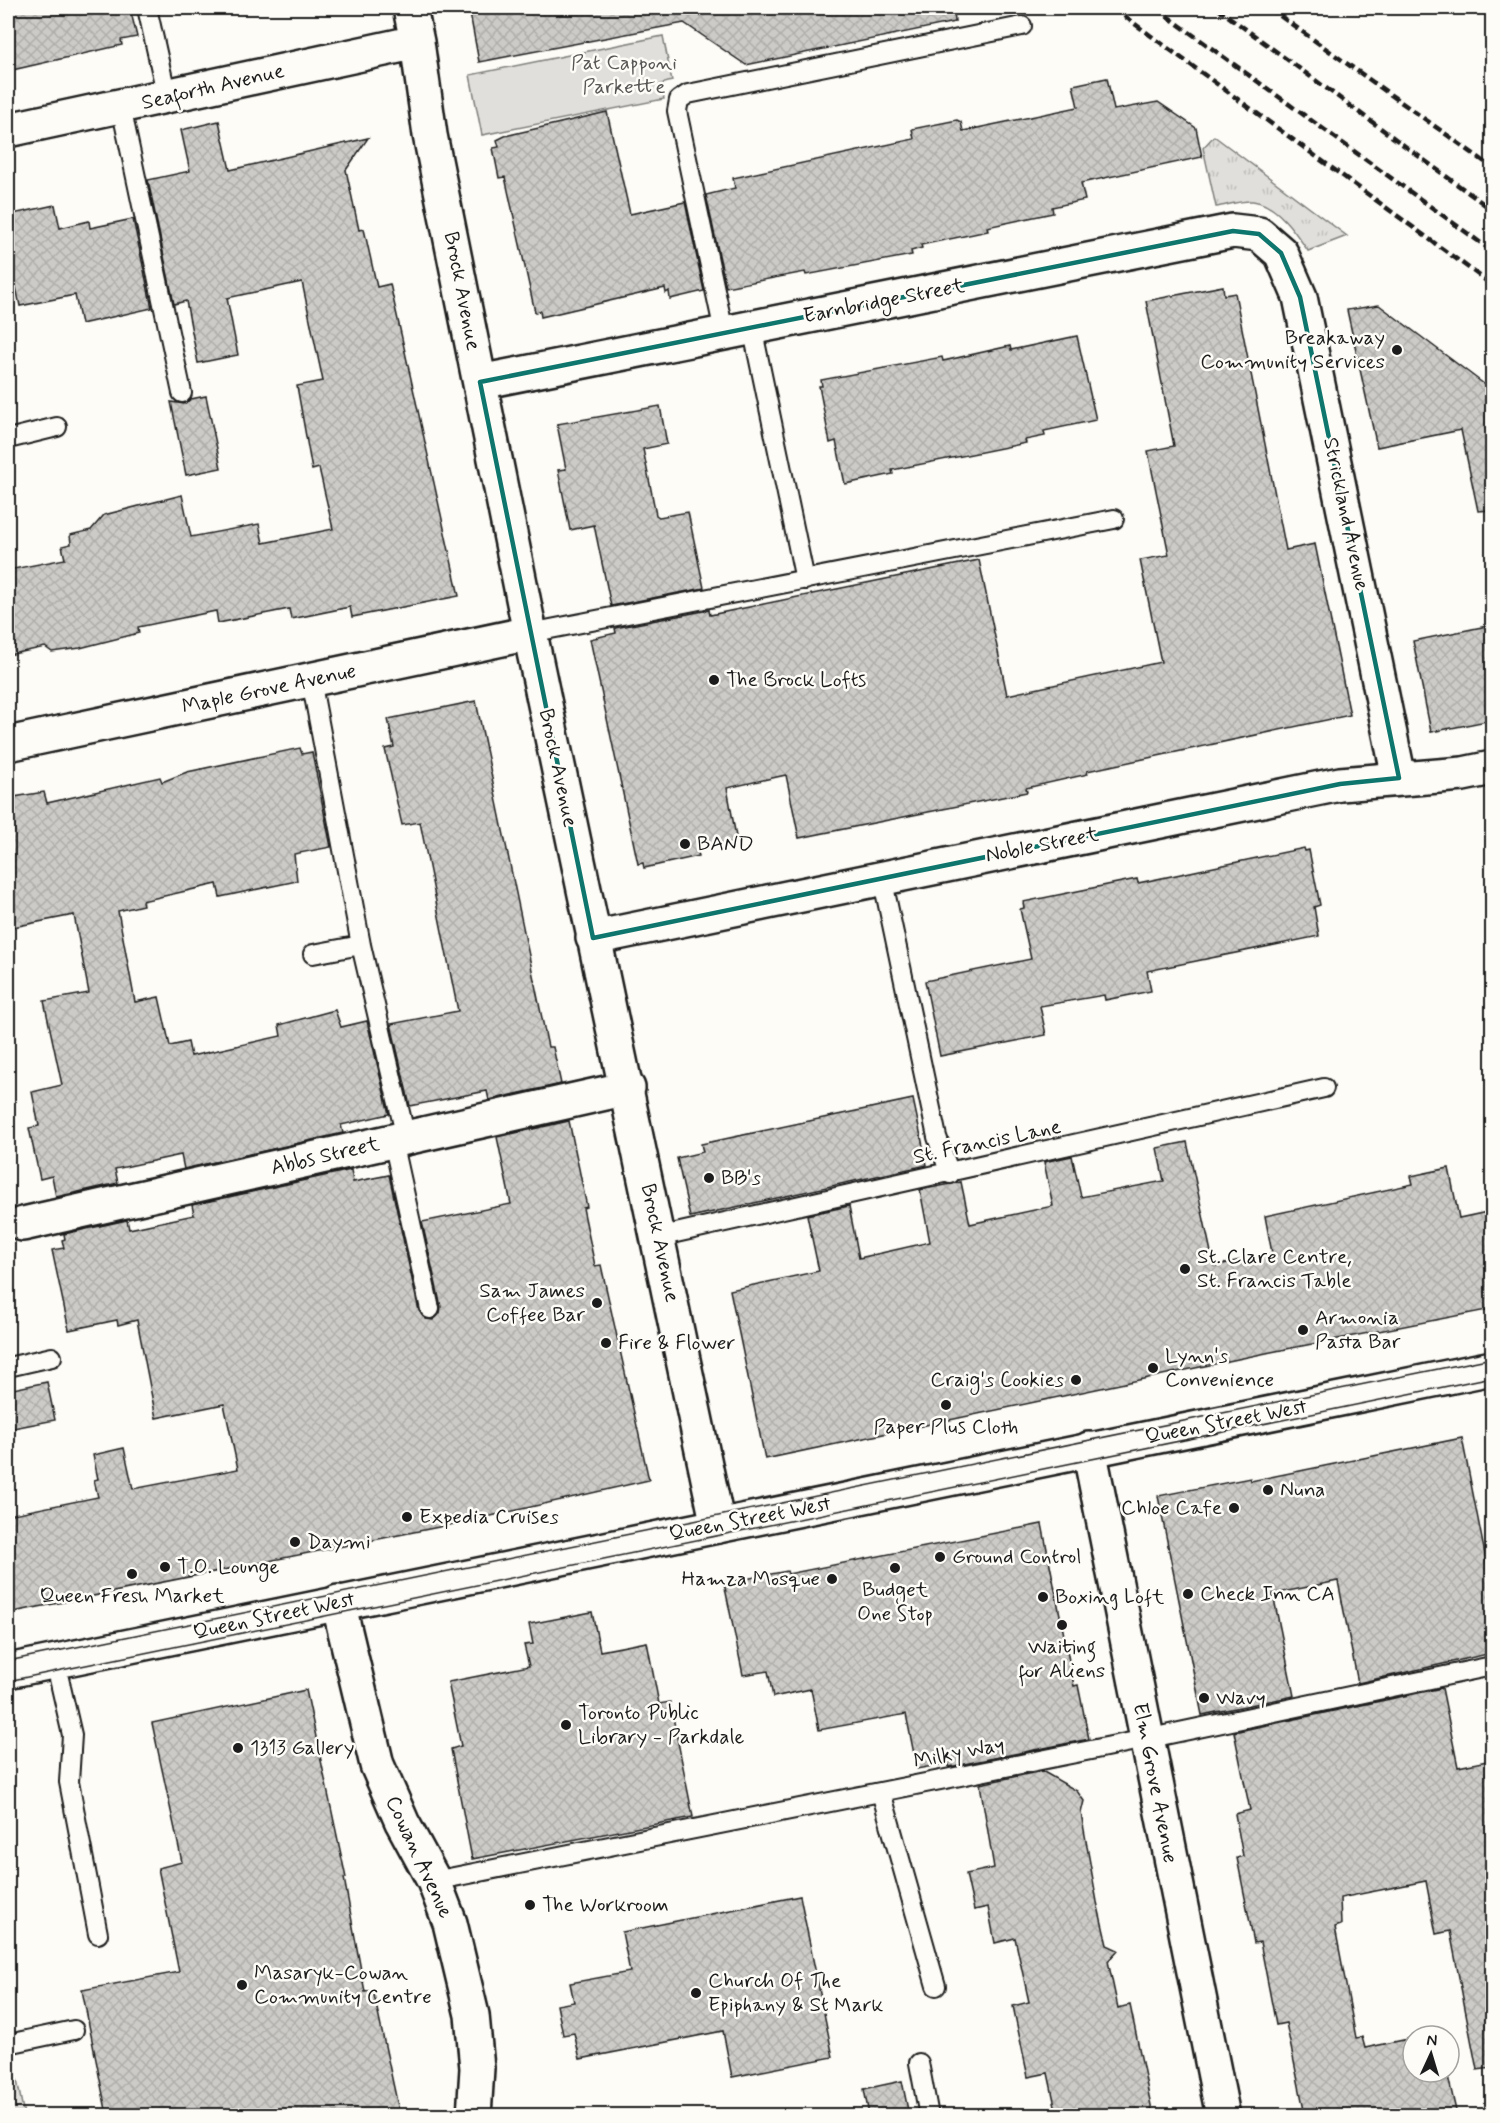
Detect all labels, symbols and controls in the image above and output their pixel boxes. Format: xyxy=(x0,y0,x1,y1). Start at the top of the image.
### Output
park label: Pat Capponi Parkette xyxy=(571,49,677,101)
street label: Seaforth Avenue xyxy=(139,57,288,119)
street label: Brock Avenue xyxy=(437,229,487,353)
street label: Earnbridge Street xyxy=(801,272,968,331)
place label: Breakaway Community Services xyxy=(1200,324,1385,376)
marker: Breakaway Community Services xyxy=(1390,343,1404,357)
street label: Strickland Avenue xyxy=(1316,435,1376,593)
street label: Maple Grove Avenue xyxy=(179,657,359,721)
place label: The Brock Lofts xyxy=(726,666,866,694)
marker: The Brock Lofts xyxy=(707,673,721,687)
street label: Brock Avenue xyxy=(532,706,584,830)
street label: Noble Street xyxy=(983,820,1101,870)
place label: BAND xyxy=(697,830,754,858)
marker: BAND xyxy=(678,837,692,851)
street label: St. Francis Lane xyxy=(911,1113,1063,1171)
street label: Abbs Street xyxy=(268,1130,383,1182)
place label: BB's xyxy=(721,1164,761,1192)
marker: BB's xyxy=(702,1171,716,1185)
street label: Brock Avenue xyxy=(634,1181,686,1305)
place label: St. Clare Centre, St. Francis Table xyxy=(1197,1243,1352,1295)
marker: St. Clare Centre, St. Francis Table xyxy=(1178,1262,1192,1276)
place label: Sam James Coffee Bar xyxy=(479,1277,585,1329)
marker: Sam James Coffee Bar xyxy=(590,1296,604,1310)
place label: Armonia Pasta Bar xyxy=(1315,1304,1401,1356)
marker: Armonia Pasta Bar xyxy=(1296,1323,1310,1337)
place label: Fire & Flower xyxy=(618,1329,736,1357)
marker: Fire & Flower xyxy=(599,1336,613,1350)
place label: Lynn's Convenience xyxy=(1165,1342,1274,1394)
marker: Lynn's Convenience xyxy=(1146,1361,1160,1375)
place label: Craig's Cookies xyxy=(930,1366,1064,1395)
marker: Craig's Cookies xyxy=(1069,1373,1083,1387)
street label: Queen Street West xyxy=(1143,1392,1310,1451)
marker: Paper Plus Cloth xyxy=(939,1398,953,1412)
place label: Paper Plus Cloth xyxy=(873,1413,1019,1441)
place label: Nuna xyxy=(1280,1476,1325,1504)
marker: Nuna xyxy=(1261,1483,1275,1497)
street label: Queen Street West xyxy=(667,1489,834,1548)
place label: Chloe Cafe xyxy=(1121,1494,1222,1522)
marker: Chloe Cafe xyxy=(1227,1501,1241,1515)
place label: Expedia Cruises xyxy=(419,1503,559,1531)
marker: Expedia Cruises xyxy=(400,1510,414,1524)
place label: Daymi xyxy=(307,1528,371,1556)
marker: Daymi xyxy=(288,1535,302,1549)
place label: Ground Control xyxy=(952,1543,1081,1571)
marker: Ground Control xyxy=(933,1550,947,1564)
place label: T.O. Lounge xyxy=(177,1553,279,1582)
marker: T.O. Lounge xyxy=(158,1560,172,1574)
marker: Budget One Stop xyxy=(888,1561,902,1575)
place label: Hamza Mosque xyxy=(681,1565,820,1593)
marker: Queen Fresh Market xyxy=(125,1567,139,1581)
marker: Hamza Mosque xyxy=(825,1572,839,1586)
place label: Budget One Stop xyxy=(857,1576,933,1628)
place label: Check Inn CA xyxy=(1200,1580,1335,1608)
place label: Queen Fresh Market xyxy=(39,1582,225,1610)
place label: Boxing Loft xyxy=(1055,1583,1165,1611)
street label: Queen Street West xyxy=(191,1585,358,1647)
marker: Check Inn CA xyxy=(1181,1587,1195,1601)
marker: Boxing Loft xyxy=(1036,1590,1050,1604)
marker: Waiting for Aliens xyxy=(1055,1618,1069,1632)
place label: Waiting for Aliens xyxy=(1019,1633,1105,1687)
place label: Wavy xyxy=(1216,1684,1266,1712)
marker: Wavy xyxy=(1197,1691,1211,1705)
place label: Toronto Public Library - Parkdale xyxy=(578,1699,745,1751)
street label: Elm Grove Avenue xyxy=(1126,1700,1184,1866)
marker: Toronto Public Library - Parkdale xyxy=(559,1718,573,1732)
street label: Milky Way xyxy=(911,1730,1007,1776)
place label: 1313 Gallery xyxy=(250,1734,354,1762)
marker: 1313 Gallery xyxy=(231,1741,245,1755)
street label: Cowan Avenue xyxy=(378,1791,460,1923)
place label: The Workroom xyxy=(542,1891,669,1919)
marker: The Workroom xyxy=(523,1898,537,1912)
place label: Masaryk-Cowan Community Centre xyxy=(254,1959,432,2011)
place label: Church Of The Epiphany & St Mark xyxy=(708,1967,884,2019)
marker: Masaryk-Cowan Community Centre xyxy=(235,1978,249,1992)
marker: Church Of The Epiphany & St Mark xyxy=(689,1986,703,2000)
north arrow xyxy=(1401,2024,1461,2084)
text: N xyxy=(1426,2030,1438,2051)

